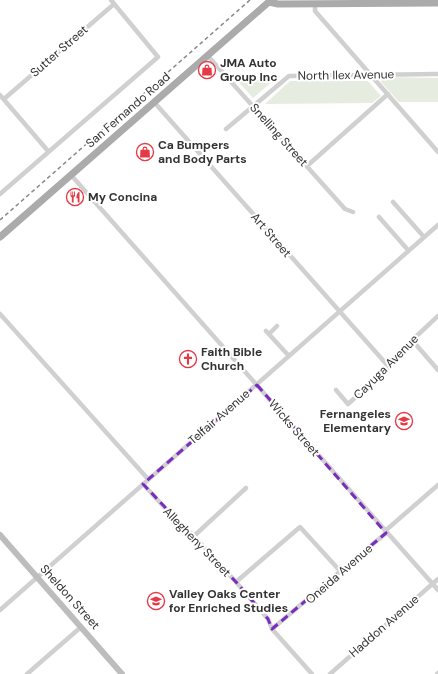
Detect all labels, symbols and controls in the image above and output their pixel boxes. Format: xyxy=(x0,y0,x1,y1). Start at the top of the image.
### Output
street label: Sutter Street xyxy=(27,21,91,81)
place label: JMA Auto Group Inc xyxy=(220,55,278,85)
shop icon: JMA Auto Group Inc xyxy=(197,60,217,80)
street label: North Ilex Avenue xyxy=(298,66,395,84)
street label: San Fernando Road xyxy=(82,69,174,151)
street label: Snelling Street xyxy=(246,100,312,170)
place label: Ca Bumpers and Body Parts xyxy=(158,137,247,167)
shop icon: Ca Bumpers and Body Parts xyxy=(135,142,155,162)
restaurant icon: My Concina xyxy=(65,187,85,207)
place label: My Concina xyxy=(88,189,157,205)
street label: Art Street xyxy=(247,209,295,261)
street label: Cayuga Avenue xyxy=(350,331,422,403)
place label: Faith Bible Church xyxy=(201,344,262,374)
church icon: Faith Bible Church xyxy=(178,349,198,369)
street label: Telfair Avenue xyxy=(185,386,253,448)
street label: Wicks Street xyxy=(265,396,323,460)
place label: Fernangeles Elementary xyxy=(320,406,392,436)
school or university icon: Fernangeles Elementary xyxy=(394,411,414,431)
street label: Allegheny Street xyxy=(160,504,235,581)
street label: Oneida Avenue xyxy=(302,540,376,608)
street label: Sheldon Street xyxy=(37,561,104,633)
place label: Valley Oaks Center for Enriched Studies xyxy=(169,586,288,616)
school or university icon: Valley Oaks Center for Enriched Studies xyxy=(146,591,166,611)
street label: Haddon Avenue xyxy=(346,591,422,661)

